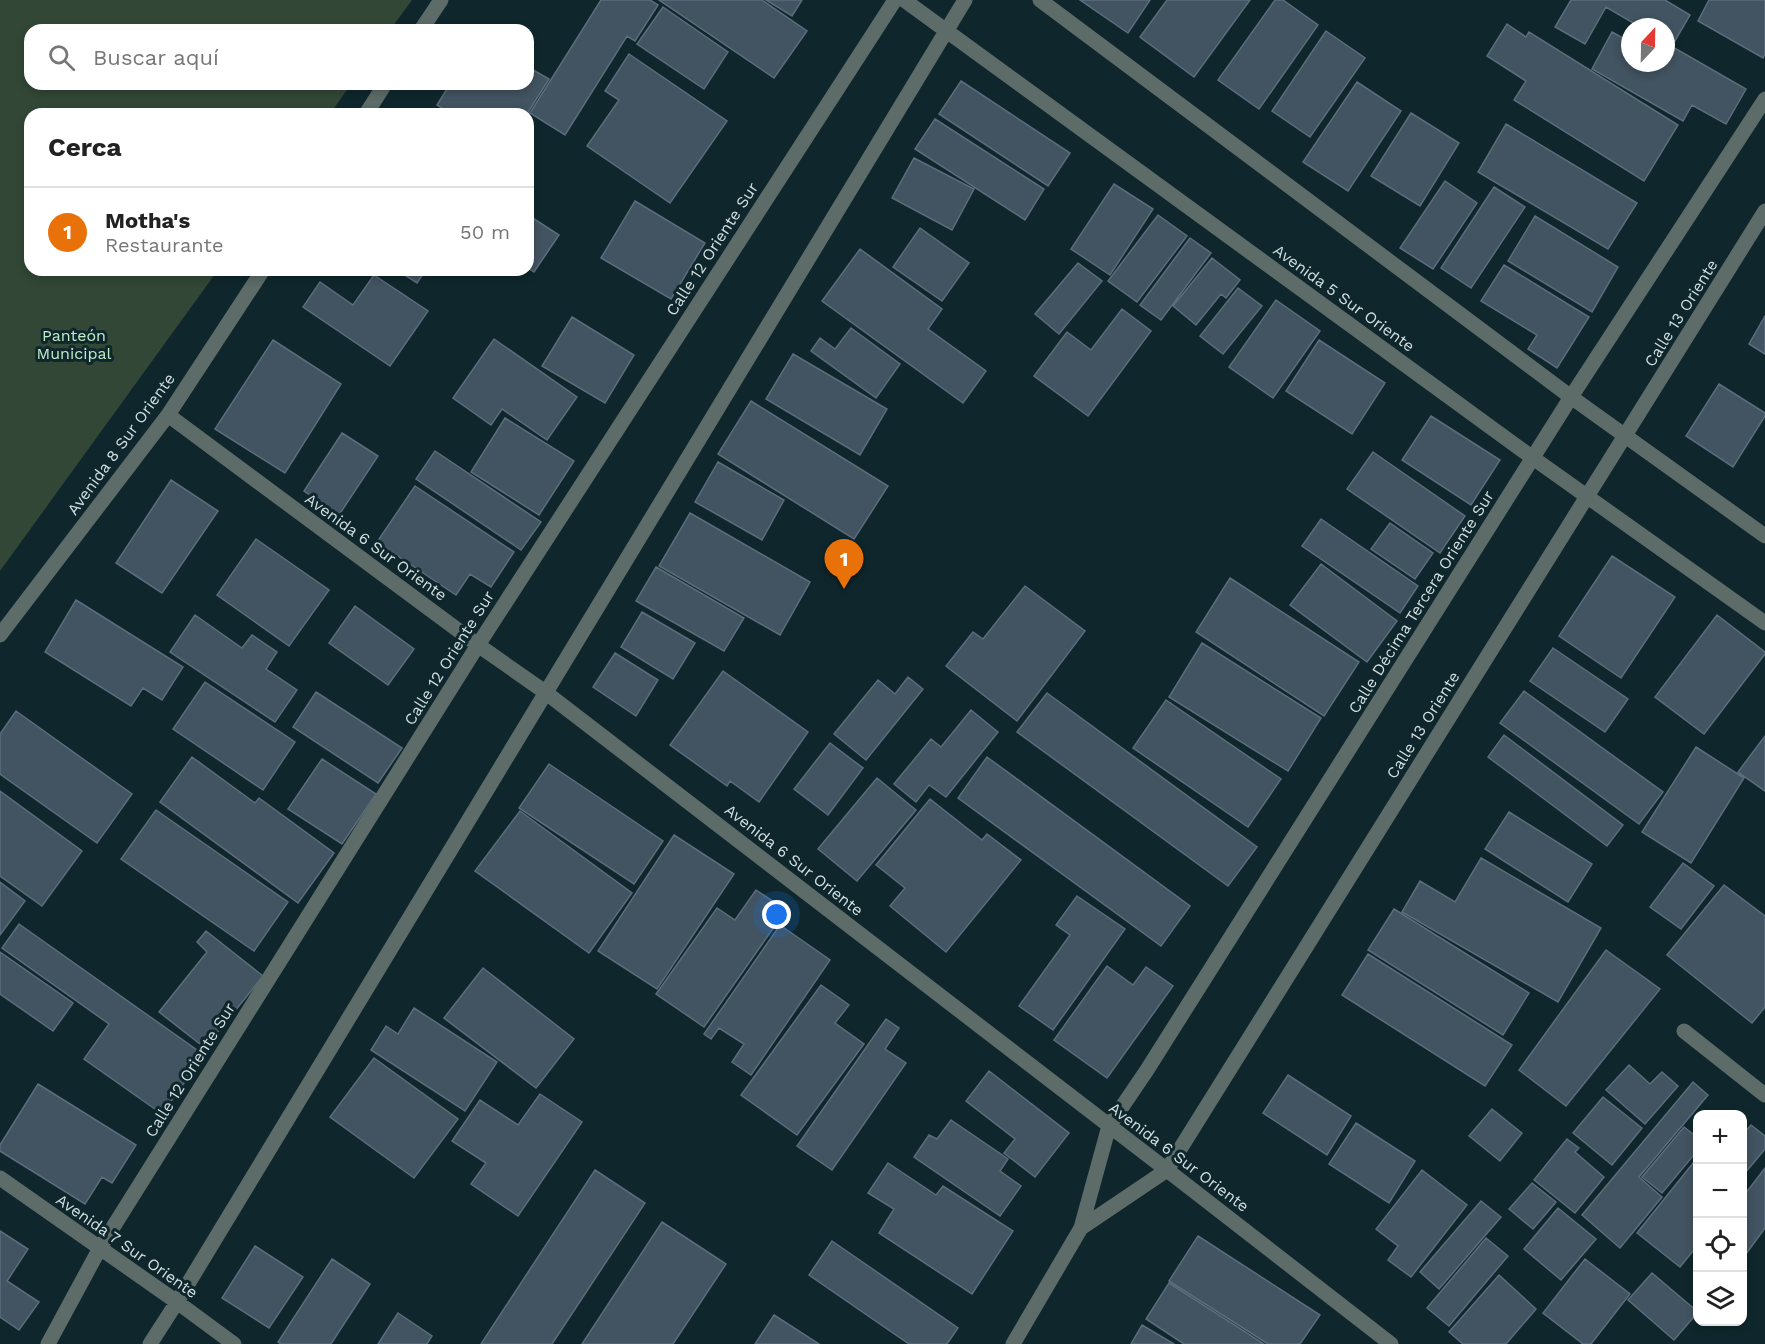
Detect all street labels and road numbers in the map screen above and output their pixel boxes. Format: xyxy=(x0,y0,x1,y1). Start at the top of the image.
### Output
street label: Calle 12 Oriente Sur xyxy=(662,178,762,319)
street label: Avenida 5 Sur Oriente xyxy=(1270,240,1418,356)
street label: Calle 13 Oriente xyxy=(1640,256,1722,370)
street label: Avenida 8 Sur Oriente xyxy=(63,369,179,519)
street label: Calle Décima Tercera Oriente Sur xyxy=(1344,487,1498,717)
street label: Avenida 6 Sur Oriente xyxy=(301,489,451,605)
street label: Calle 12 Oriente Sur xyxy=(400,587,498,729)
street label: Calle 13 Oriente xyxy=(1382,668,1464,782)
street label: Avenida 6 Sur Oriente xyxy=(721,800,867,920)
street label: Calle 12 Oriente Sur xyxy=(141,999,239,1141)
street label: Avenida 6 Sur Oriente xyxy=(1105,1098,1253,1216)
street label: Avenida 7 Sur Oriente xyxy=(53,1190,201,1302)

